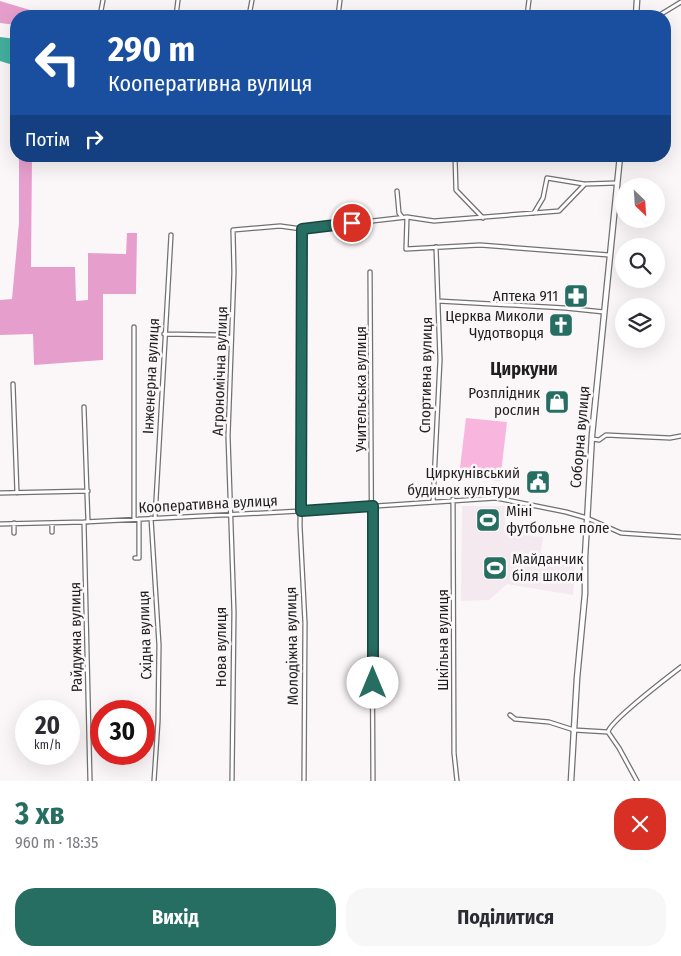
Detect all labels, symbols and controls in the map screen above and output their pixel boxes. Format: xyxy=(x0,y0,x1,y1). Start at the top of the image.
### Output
text: 290 m xyxy=(108,28,195,70)
icon: left xyxy=(25,30,90,95)
text: Кооперативна вулиця xyxy=(108,70,312,97)
icon: right xyxy=(80,125,108,153)
text: Потім xyxy=(25,128,70,151)
north arrow xyxy=(615,178,665,228)
map controls xyxy=(615,178,665,348)
pin xyxy=(331,202,373,244)
icon: arrive xyxy=(338,209,366,237)
button: search xyxy=(615,238,665,288)
pharmacy icon: Аптека 911 xyxy=(563,283,589,309)
place label: Аптека 911 xyxy=(493,287,558,305)
button: layers xyxy=(615,298,665,348)
street label: Агрономічна вулиця xyxy=(209,306,231,436)
place label: Церква Миколи Чудотворця xyxy=(445,307,544,342)
church icon: Церква Миколи Чудотворця xyxy=(548,312,574,338)
street label: Спортивна вулиця xyxy=(416,317,436,433)
street label: Інженерна вулиця xyxy=(139,318,163,434)
street label: Учительська вулиця xyxy=(352,326,370,453)
district label: Циркуни xyxy=(490,358,558,380)
place label: Розплідник рослин xyxy=(468,384,540,419)
street label: Соборна вулиця xyxy=(567,385,593,489)
shop icon: Розплідник рослин xyxy=(544,389,570,415)
place label: Циркунівський будинок культури xyxy=(407,464,520,499)
public building icon: Циркунівський будинок культури xyxy=(525,469,551,495)
street label: Кооперативна вулиця xyxy=(138,491,278,517)
place label: Міні футбольне поле xyxy=(506,502,610,537)
sports icon: Міні футбольне поле xyxy=(475,507,501,533)
place label: Майданчик біля школи xyxy=(512,550,583,585)
sports icon: Майданчик біля школи xyxy=(482,555,508,581)
street label: Райдужна вулиця xyxy=(66,582,86,692)
street label: Молодіжна вулиця xyxy=(282,587,302,705)
street label: Шкільна вулиця xyxy=(434,589,452,691)
street label: Східна вулиця xyxy=(134,590,156,680)
street label: Нова вулиця xyxy=(212,607,230,687)
position arrow xyxy=(346,656,398,708)
speed limit sign: 30 xyxy=(90,700,155,765)
text: 20 xyxy=(35,711,60,741)
text: km/h xyxy=(34,738,61,752)
text: 3 хв xyxy=(15,796,65,832)
button: close xyxy=(614,798,666,850)
text: 960 m · 18:35 xyxy=(15,833,98,852)
button: Вихід xyxy=(15,888,336,946)
button: Поділитися xyxy=(346,888,666,946)

